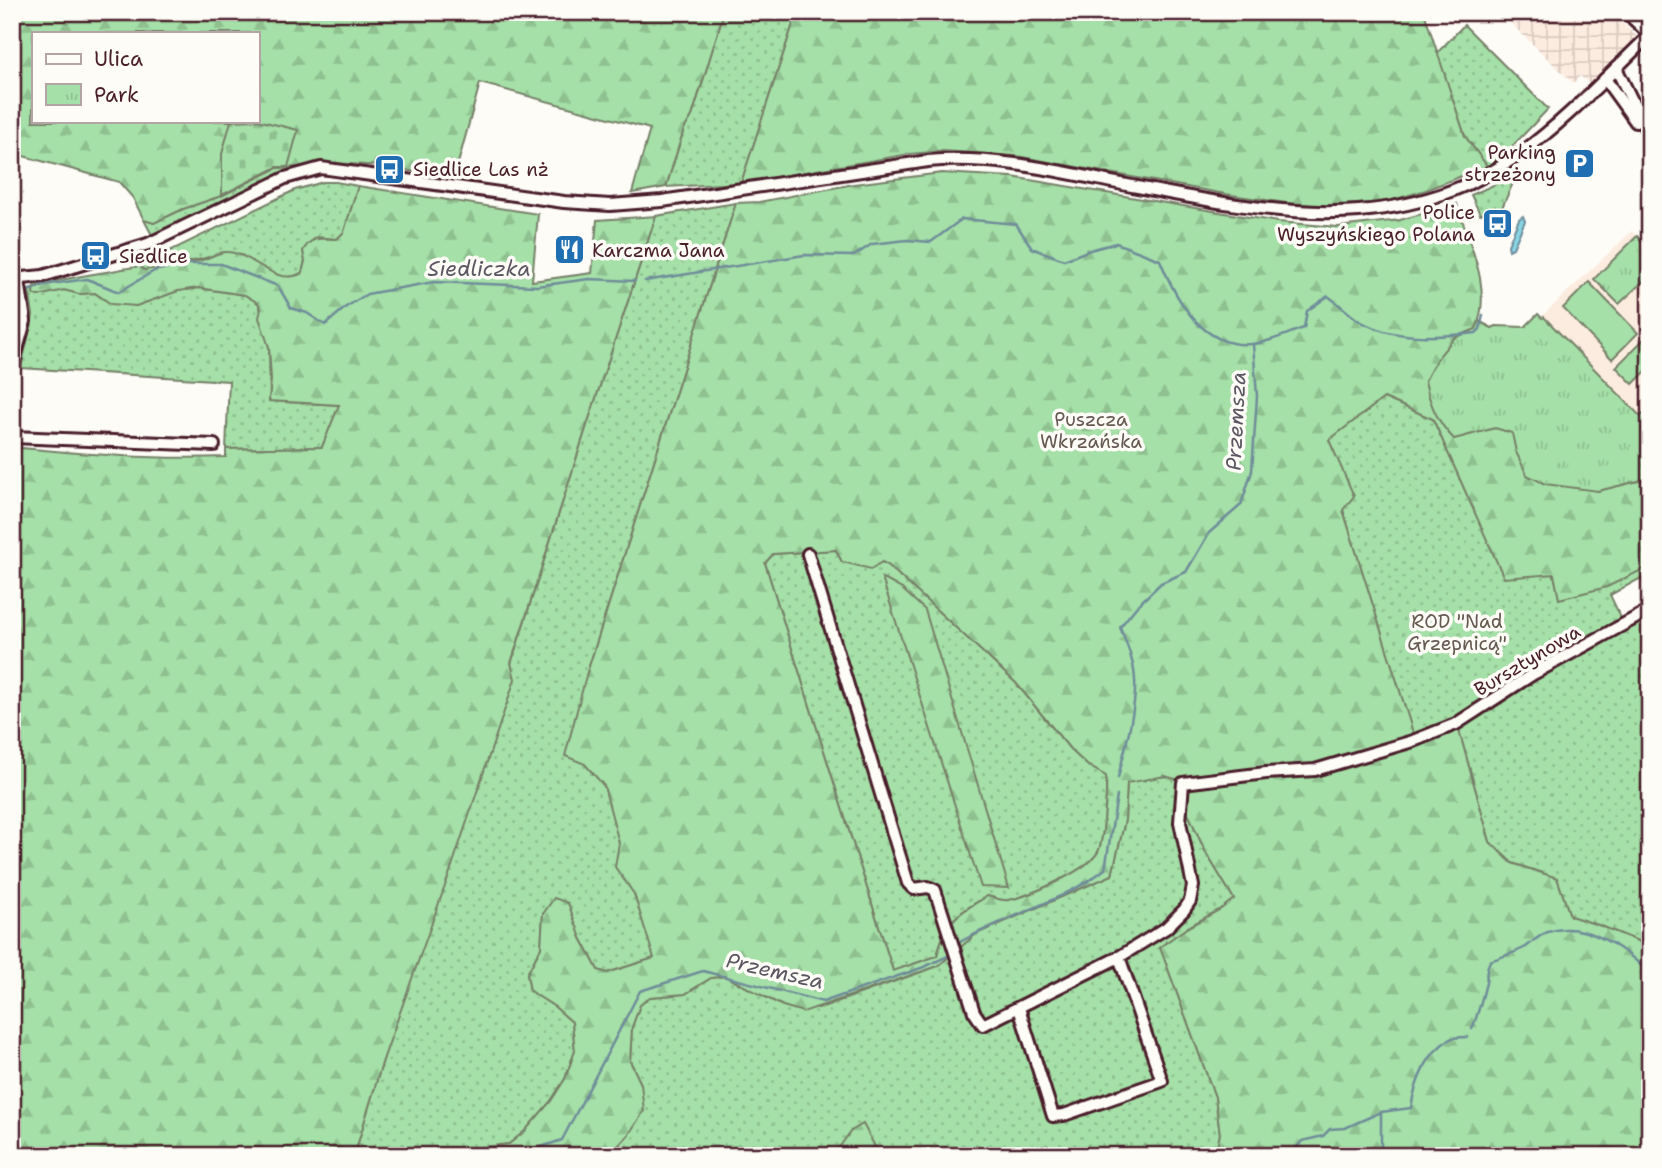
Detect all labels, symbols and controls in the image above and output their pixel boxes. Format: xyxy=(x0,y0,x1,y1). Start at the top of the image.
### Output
legend xyxy=(32,32,259,122)
text: Ulica xyxy=(94,45,143,73)
text: Park xyxy=(94,81,139,109)
place label: Parking strzeżony xyxy=(1465,140,1556,187)
parking icon: Parking strzeżony xyxy=(1562,146,1596,180)
bus stop icon: Siedlice Las nż xyxy=(373,152,407,186)
place label: Siedlice Las nż xyxy=(413,157,549,182)
place label: Police Wyszyńskiego Polana xyxy=(1277,200,1475,247)
bus stop icon: Police Wyszyńskiego Polana xyxy=(1481,206,1515,240)
restaurant icon: Karczma Jana xyxy=(552,233,586,267)
place label: Karczma Jana xyxy=(592,238,725,263)
bus stop icon: Siedlice xyxy=(79,239,113,273)
place label: Siedlice xyxy=(119,244,188,269)
water label: Siedliczka xyxy=(428,255,530,283)
water label: Przemsza xyxy=(1219,371,1253,471)
park label: Puszcza Wkrzańska xyxy=(1040,407,1142,454)
park label: ROD "Nad Grzepnicą" xyxy=(1407,609,1507,656)
street label: Bursztynowa xyxy=(1470,619,1585,702)
water label: Przemsza xyxy=(724,946,826,996)

